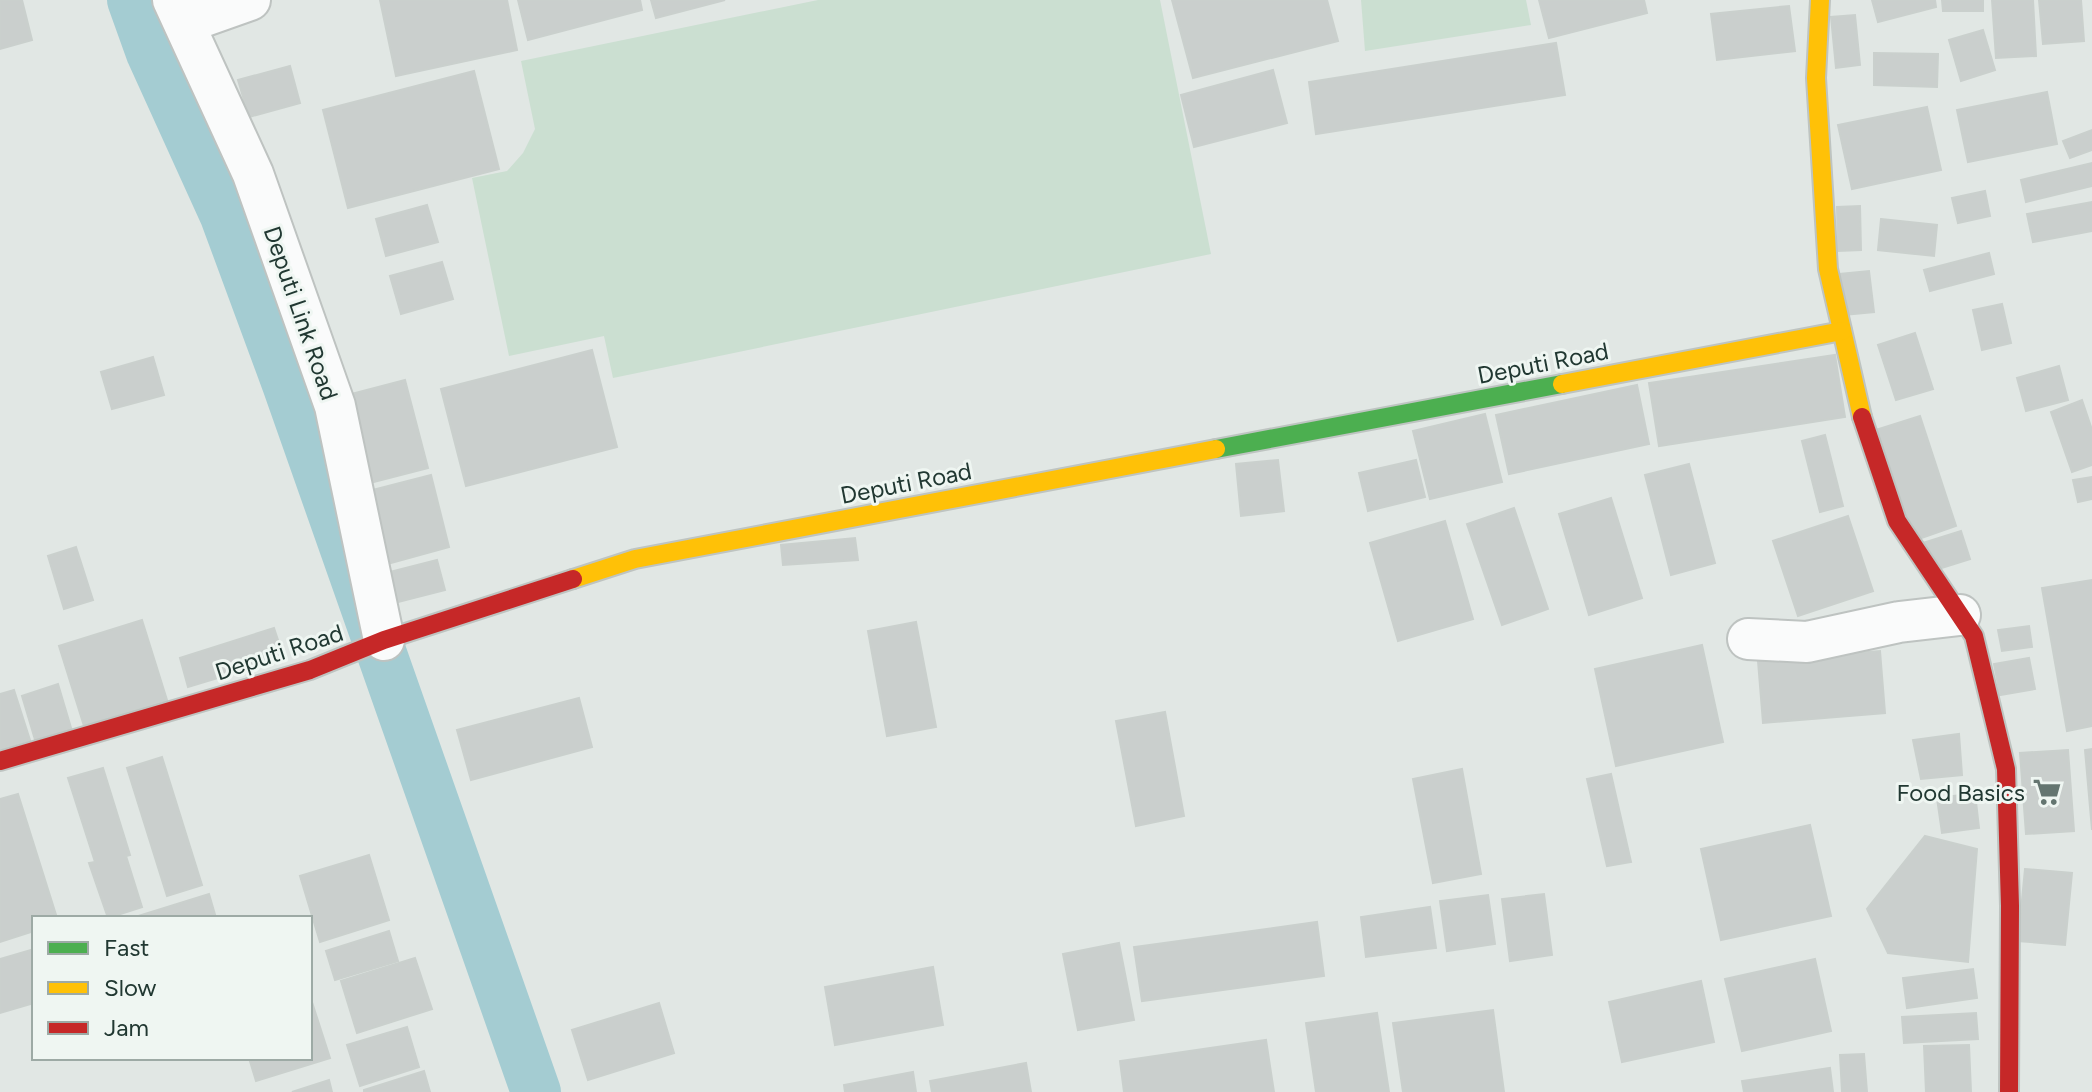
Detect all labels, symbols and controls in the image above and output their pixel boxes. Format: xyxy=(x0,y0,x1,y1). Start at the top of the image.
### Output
street label: Deputi Link Road xyxy=(258,222,344,404)
street label: Deputi Road xyxy=(1475,336,1611,390)
street label: Deputi Road xyxy=(838,456,974,510)
street label: Deputi Road xyxy=(211,618,347,686)
supermarket icon: Food Basics xyxy=(2032,777,2062,807)
place label: Food Basics xyxy=(1896,778,2025,807)
legend xyxy=(32,916,312,1060)
text: Fast xyxy=(104,933,149,962)
text: Slow xyxy=(104,973,157,1002)
text: Jam xyxy=(104,1013,149,1042)

